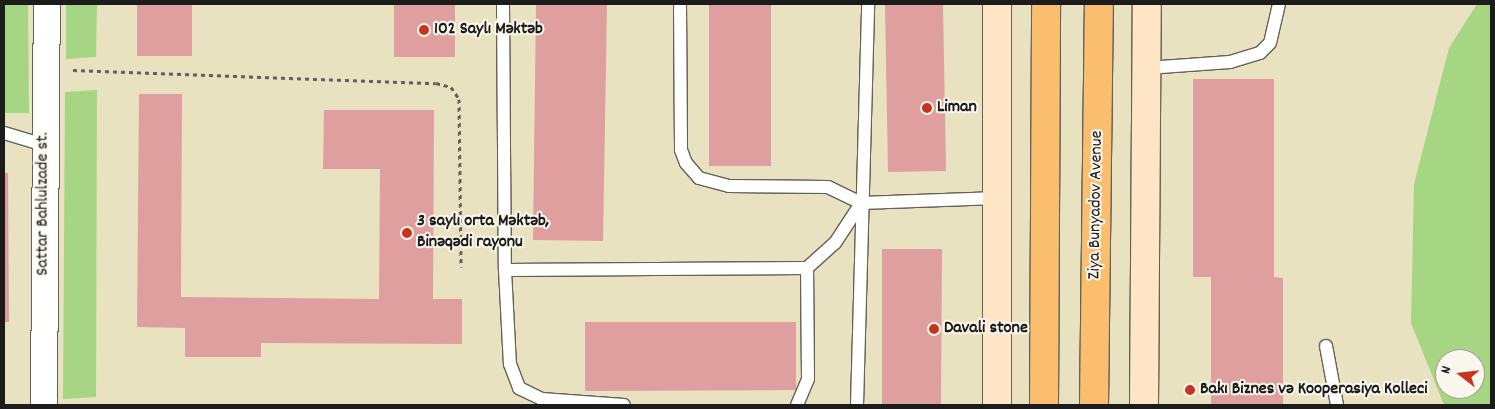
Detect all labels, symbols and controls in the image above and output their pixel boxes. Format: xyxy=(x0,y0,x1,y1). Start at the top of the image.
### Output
place label: 102 Saylı Məktəb xyxy=(434,19,543,41)
marker: 102 Saylı Məktəb xyxy=(418,24,430,36)
place label: Liman xyxy=(937,97,977,119)
marker: Liman xyxy=(921,102,933,114)
street label: Ziya Bunyadov Avenue xyxy=(1085,130,1109,280)
street label: Sattar Bahlulzade st. xyxy=(33,132,55,276)
place label: 3 saylı orta Məktəb, Binəqədi rayonu xyxy=(417,212,549,254)
marker: 3 saylı orta Məktəb, Binəqədi rayonu xyxy=(401,227,413,239)
place label: Davali stone xyxy=(944,318,1028,340)
marker: Davali stone xyxy=(928,323,940,335)
north arrow xyxy=(1435,349,1485,399)
text: N xyxy=(1436,364,1457,376)
place label: Bakı Biznes və Kooperasiya Kolleci xyxy=(1200,379,1427,401)
marker: Bakı Biznes və Kooperasiya Kolleci xyxy=(1184,384,1196,396)

